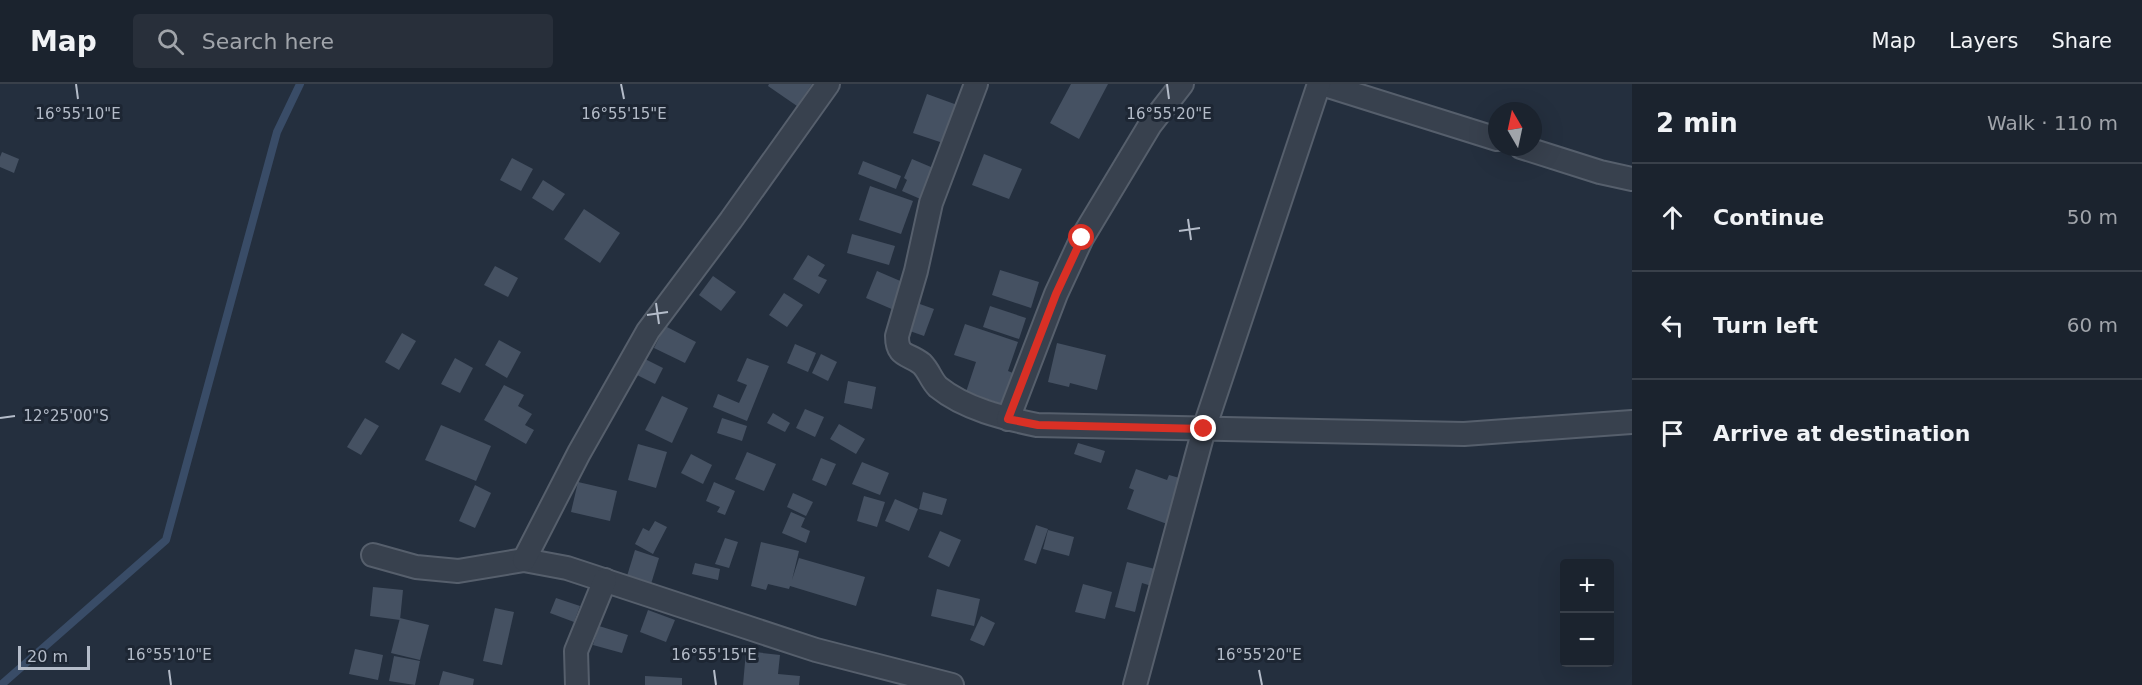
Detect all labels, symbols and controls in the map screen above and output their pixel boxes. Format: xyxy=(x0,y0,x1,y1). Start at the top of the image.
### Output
search box xyxy=(133,14,553,68)
text: Map xyxy=(30,25,97,58)
icon: search xyxy=(154,25,187,58)
text: Search here xyxy=(202,29,334,54)
text: Map xyxy=(1872,29,1916,53)
text: Layers xyxy=(1949,29,2018,53)
text: Share xyxy=(2051,29,2112,53)
north arrow xyxy=(1488,102,1542,156)
text: 16°55'10"E xyxy=(35,105,121,123)
text: 16°55'15"E xyxy=(581,105,667,123)
text: 16°55'20"E xyxy=(1126,105,1212,123)
text: 2 min xyxy=(1656,108,1738,138)
text: Walk · 110 m xyxy=(1987,111,2118,135)
icon: ahead xyxy=(1656,201,1689,234)
text: Continue xyxy=(1713,205,1824,230)
text: 50 m xyxy=(2067,205,2118,229)
route start xyxy=(1068,224,1094,250)
icon: left xyxy=(1656,309,1689,342)
text: Turn left xyxy=(1713,313,1818,338)
text: 60 m xyxy=(2067,313,2118,337)
text: 12°25'00"S xyxy=(23,407,109,425)
route end xyxy=(1190,415,1216,441)
icon: arrive xyxy=(1656,417,1689,450)
text: Arrive at destination xyxy=(1713,421,1970,446)
map controls xyxy=(1560,559,1614,667)
button: + xyxy=(1560,559,1614,613)
button: − xyxy=(1560,613,1614,667)
scale bar xyxy=(18,643,90,670)
text: 16°55'10"E xyxy=(126,646,212,664)
text: 16°55'15"E xyxy=(671,646,757,664)
text: 16°55'20"E xyxy=(1216,646,1302,664)
text: 20 m xyxy=(27,647,68,666)

